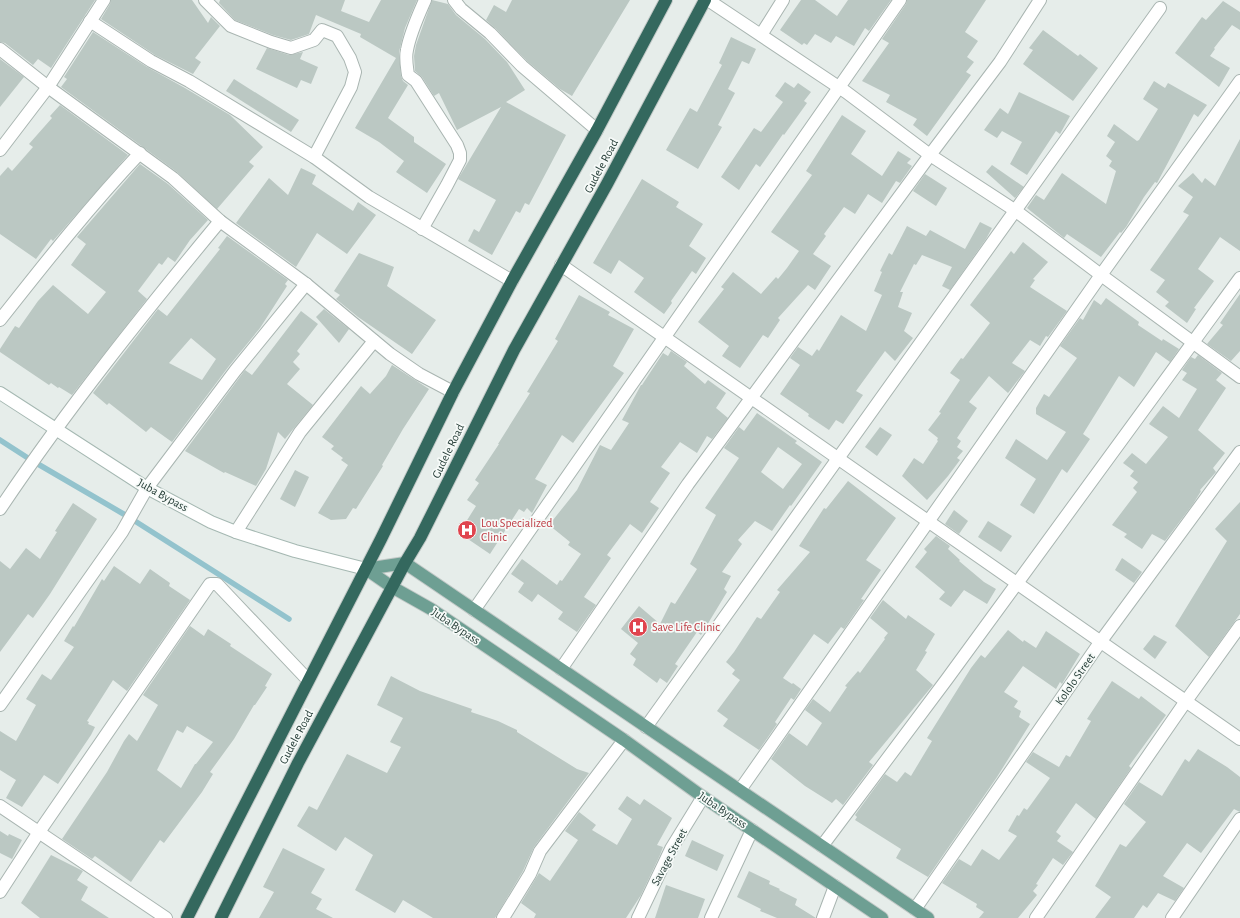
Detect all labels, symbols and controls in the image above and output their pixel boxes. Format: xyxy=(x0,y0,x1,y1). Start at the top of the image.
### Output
street label: Gudele Road xyxy=(582,137,620,195)
street label: Gudele Road xyxy=(430,422,466,480)
street label: Juba Bypass xyxy=(135,476,190,515)
place label: Lou Specialized Clinic xyxy=(481,517,553,543)
hospital icon: Lou Specialized Clinic xyxy=(456,519,478,541)
street label: Juba Bypass xyxy=(429,606,482,647)
hospital icon: Save Life Clinic xyxy=(627,616,649,638)
place label: Save Life Clinic xyxy=(652,621,720,633)
street label: Kololo Street xyxy=(1053,651,1097,707)
street label: Gudele Road xyxy=(277,708,315,766)
street label: Juba Bypass xyxy=(696,790,749,831)
street label: Savage Street xyxy=(649,826,689,888)

